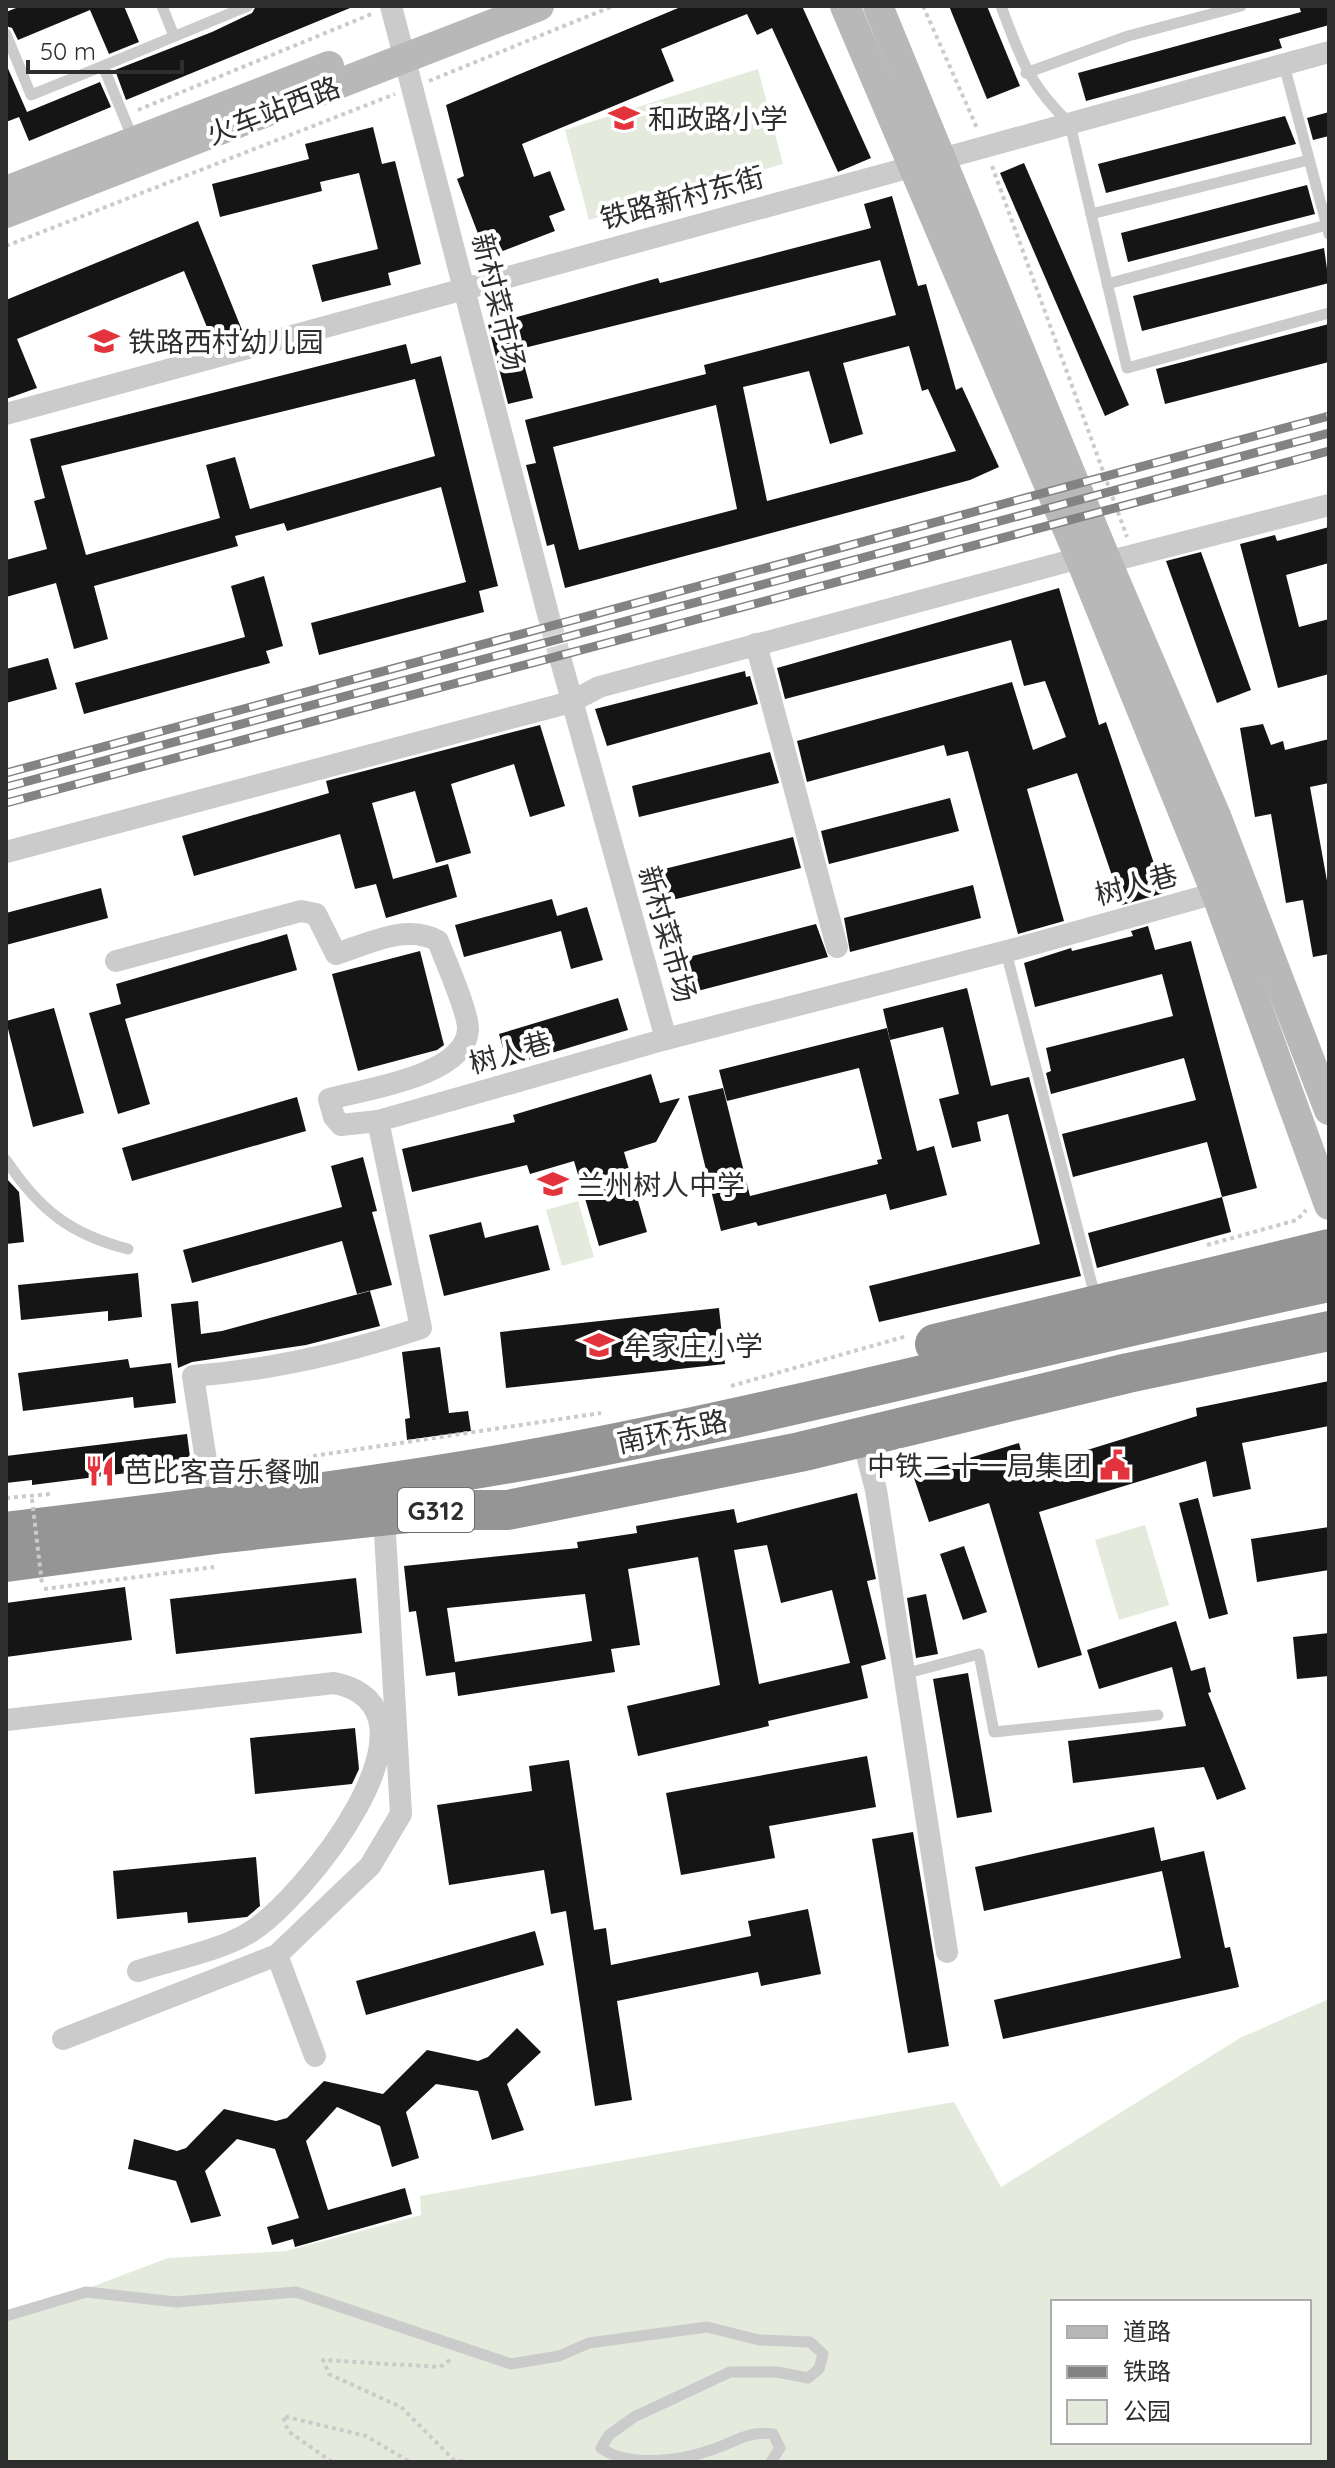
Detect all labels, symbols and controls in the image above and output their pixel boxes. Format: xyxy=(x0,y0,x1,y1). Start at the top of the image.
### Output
scale bar xyxy=(28,24,182,74)
text: 50 m xyxy=(40,36,96,66)
street label: 火车站西路 xyxy=(201,69,345,151)
school or university icon: 和政路小学 xyxy=(607,101,641,135)
place label: 和政路小学 xyxy=(648,101,788,136)
street label: 铁路新村东街 xyxy=(596,158,768,236)
street label: 新村菜市场 xyxy=(465,230,533,374)
school or university icon: 铁路西村幼儿园 xyxy=(87,324,121,358)
place label: 铁路西村幼儿园 xyxy=(128,324,324,359)
street label: 树人巷 xyxy=(1091,856,1181,912)
street label: 新村菜市场 xyxy=(632,862,704,1006)
street label: 树人巷 xyxy=(465,1024,555,1080)
school or university icon: 兰州树人中学 xyxy=(536,1167,570,1201)
place label: 兰州树人中学 xyxy=(577,1167,745,1202)
school or university icon: 牟家庄小学 xyxy=(582,1328,616,1362)
place label: 牟家庄小学 xyxy=(623,1328,763,1363)
street label: 南环东路 xyxy=(614,1402,730,1460)
place label: 中铁二十一局集团 xyxy=(867,1448,1091,1483)
public building icon: 中铁二十一局集团 xyxy=(1098,1448,1132,1482)
restaurant icon: 芭比客音乐餐咖 xyxy=(83,1454,117,1488)
place label: 芭比客音乐餐咖 xyxy=(124,1454,320,1489)
road number: G312 xyxy=(398,1488,474,1532)
legend xyxy=(1051,2300,1311,2444)
text: 道路 xyxy=(1123,2316,1171,2346)
text: 铁路 xyxy=(1123,2356,1171,2386)
text: 公园 xyxy=(1123,2396,1171,2426)

